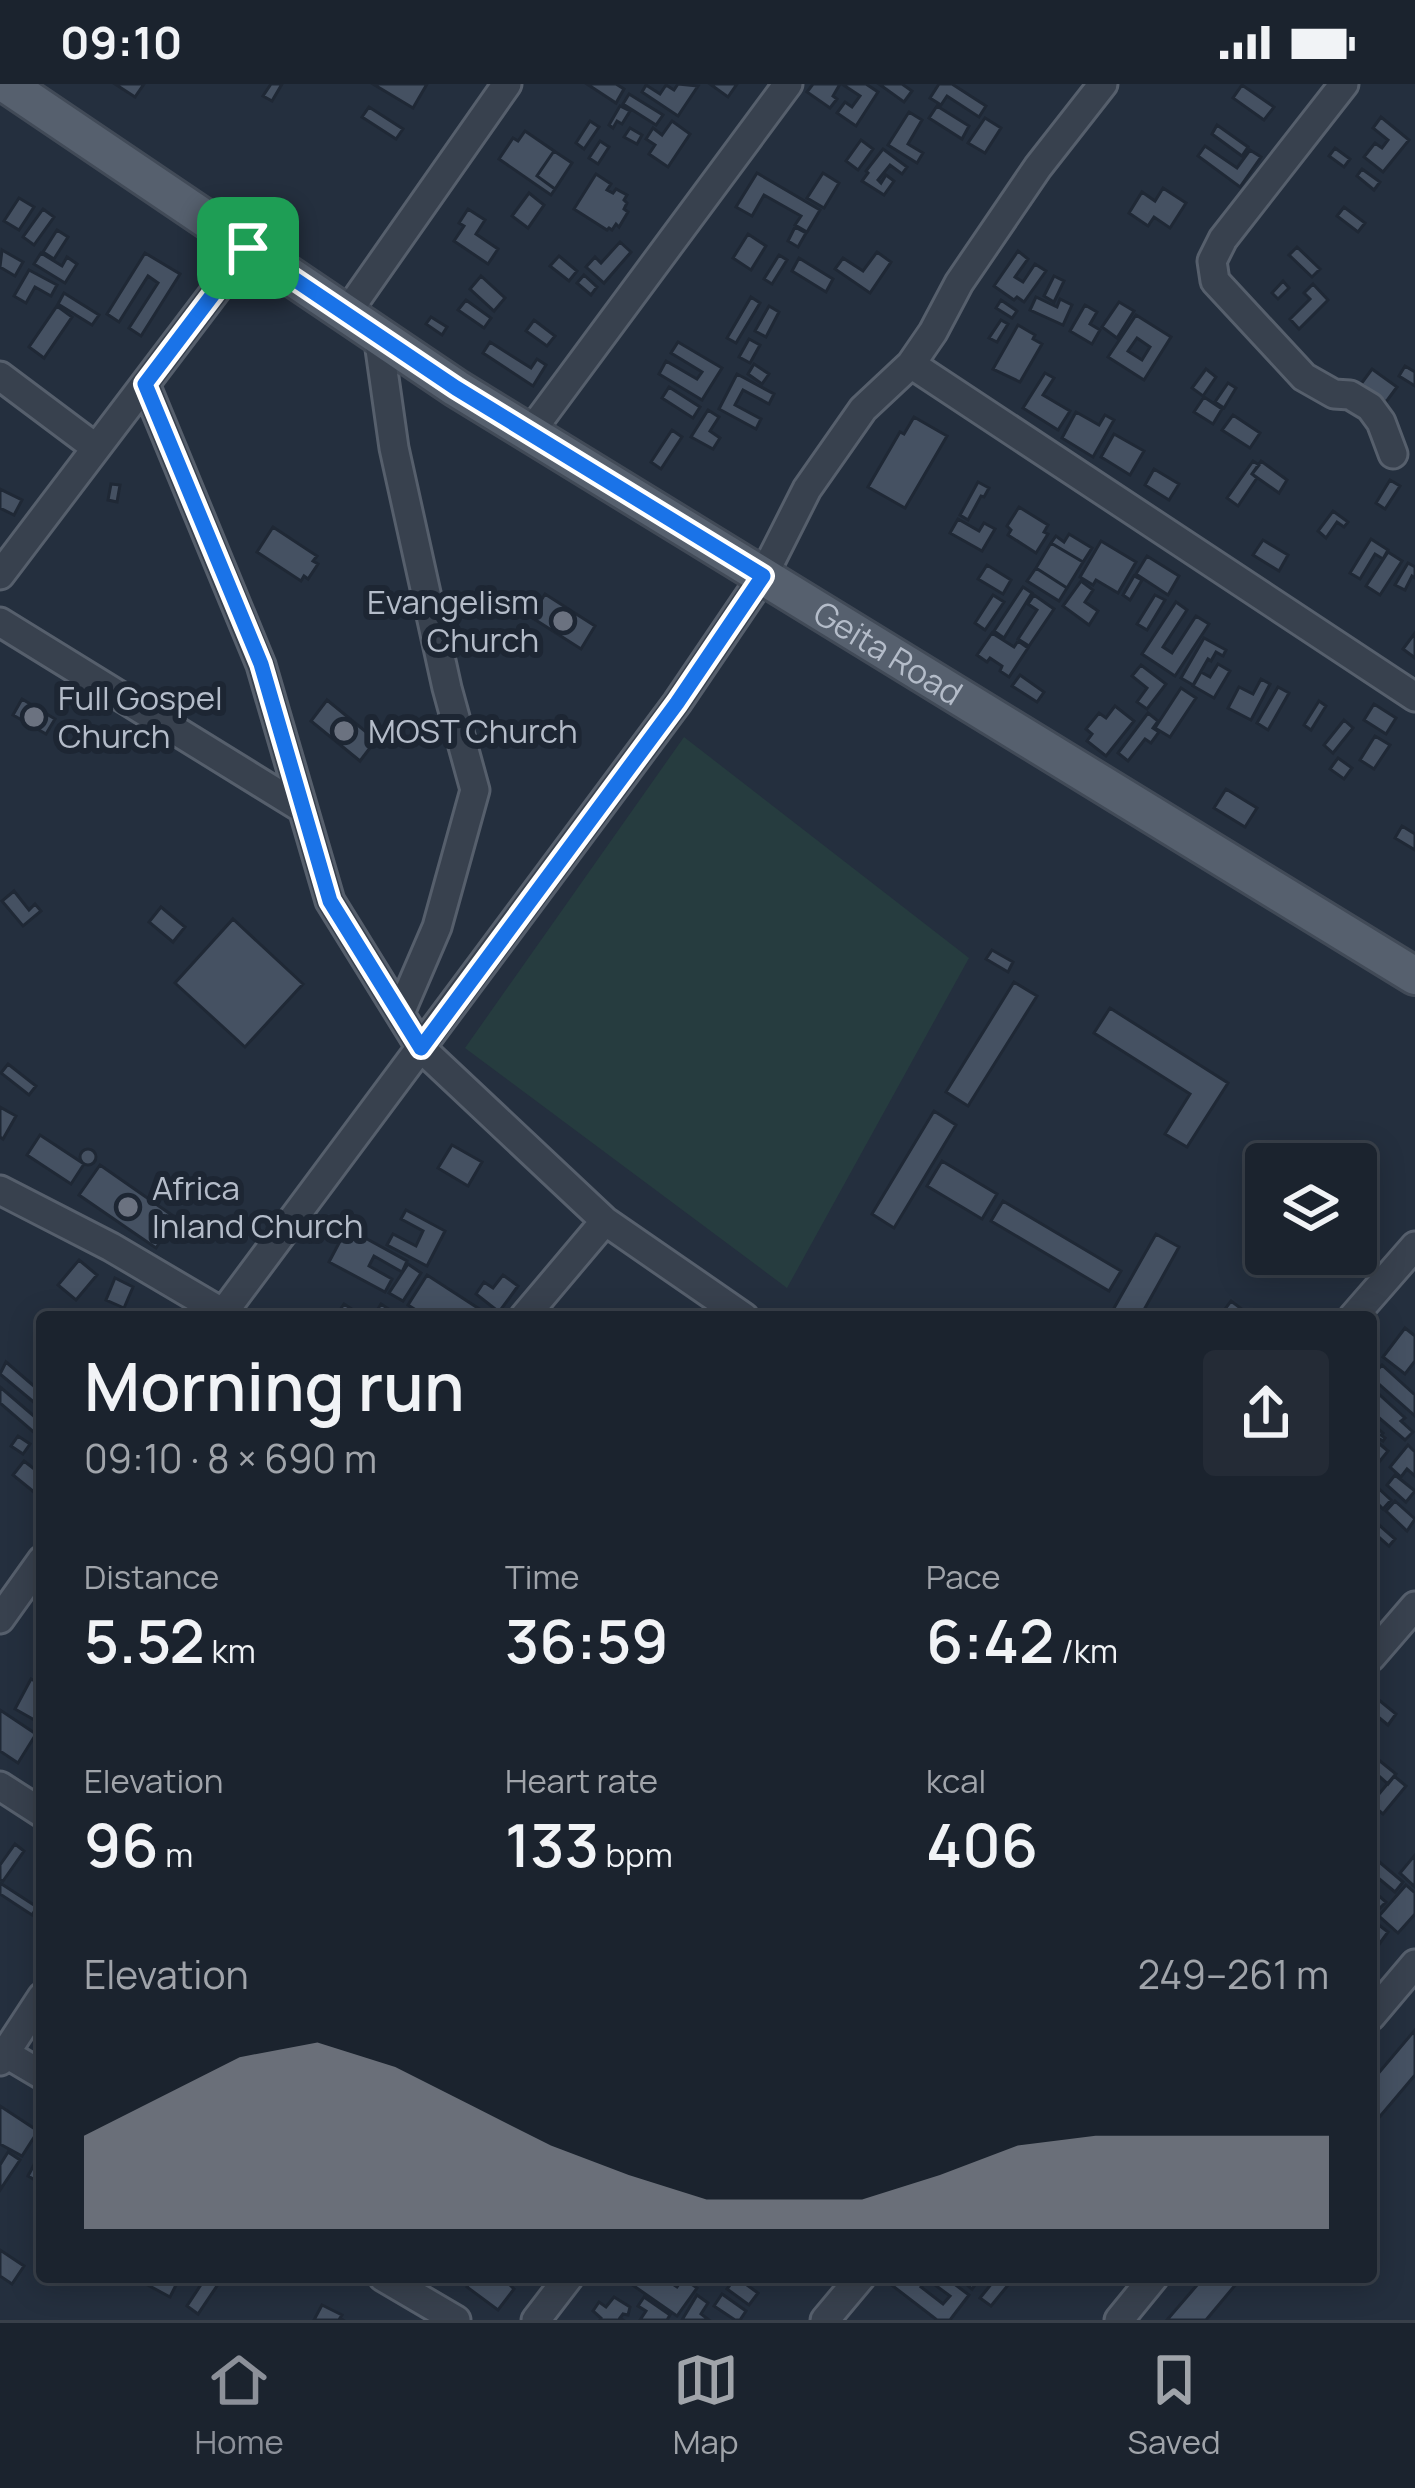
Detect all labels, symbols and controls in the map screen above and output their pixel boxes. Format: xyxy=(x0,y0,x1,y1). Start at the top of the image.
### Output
text: 09:10 xyxy=(60,11,182,73)
pin xyxy=(197,197,299,299)
icon: arrive xyxy=(215,215,281,281)
place label: Evangelism Church xyxy=(367,579,539,662)
street label: Geita Road xyxy=(806,590,971,715)
marker: Evangelism Church xyxy=(550,608,576,634)
place label: Full Gospel Church xyxy=(58,675,223,758)
marker: Full Gospel Church xyxy=(21,704,47,730)
place label: MOST Church xyxy=(368,708,578,753)
marker: MOST Church xyxy=(331,718,357,744)
map controls xyxy=(1245,1143,1377,1275)
button: layers xyxy=(1245,1143,1377,1275)
place label: Africa Inland Church xyxy=(152,1165,363,1248)
marker: Africa Inland Church xyxy=(115,1194,141,1220)
text: Morning run xyxy=(84,1341,465,1431)
button: share xyxy=(1203,1350,1329,1476)
text: 09:10 · 8 × 690 m xyxy=(84,1431,377,1485)
text: Distance xyxy=(84,1554,219,1599)
text: Time xyxy=(505,1554,580,1599)
text: Pace xyxy=(926,1554,1001,1599)
text: 5.52 xyxy=(84,1599,205,1681)
text: 36:59 xyxy=(505,1599,669,1681)
text: 6:42 xyxy=(926,1599,1054,1681)
text: km xyxy=(205,1628,256,1673)
text: /km xyxy=(1054,1628,1118,1673)
text: Elevation xyxy=(84,1758,223,1803)
text: Heart rate xyxy=(505,1758,658,1803)
text: kcal xyxy=(926,1758,986,1803)
text: 96 xyxy=(84,1803,159,1885)
text: 133 xyxy=(505,1803,599,1885)
text: 406 xyxy=(926,1803,1038,1885)
text: m xyxy=(159,1832,193,1877)
text: bpm xyxy=(599,1832,673,1877)
text: Elevation xyxy=(84,1947,249,2001)
text: 249–261 m xyxy=(1138,1947,1329,2001)
tab: Home xyxy=(194,2347,284,2464)
tab: Map xyxy=(673,2347,739,2464)
tab: Saved xyxy=(1128,2347,1221,2464)

